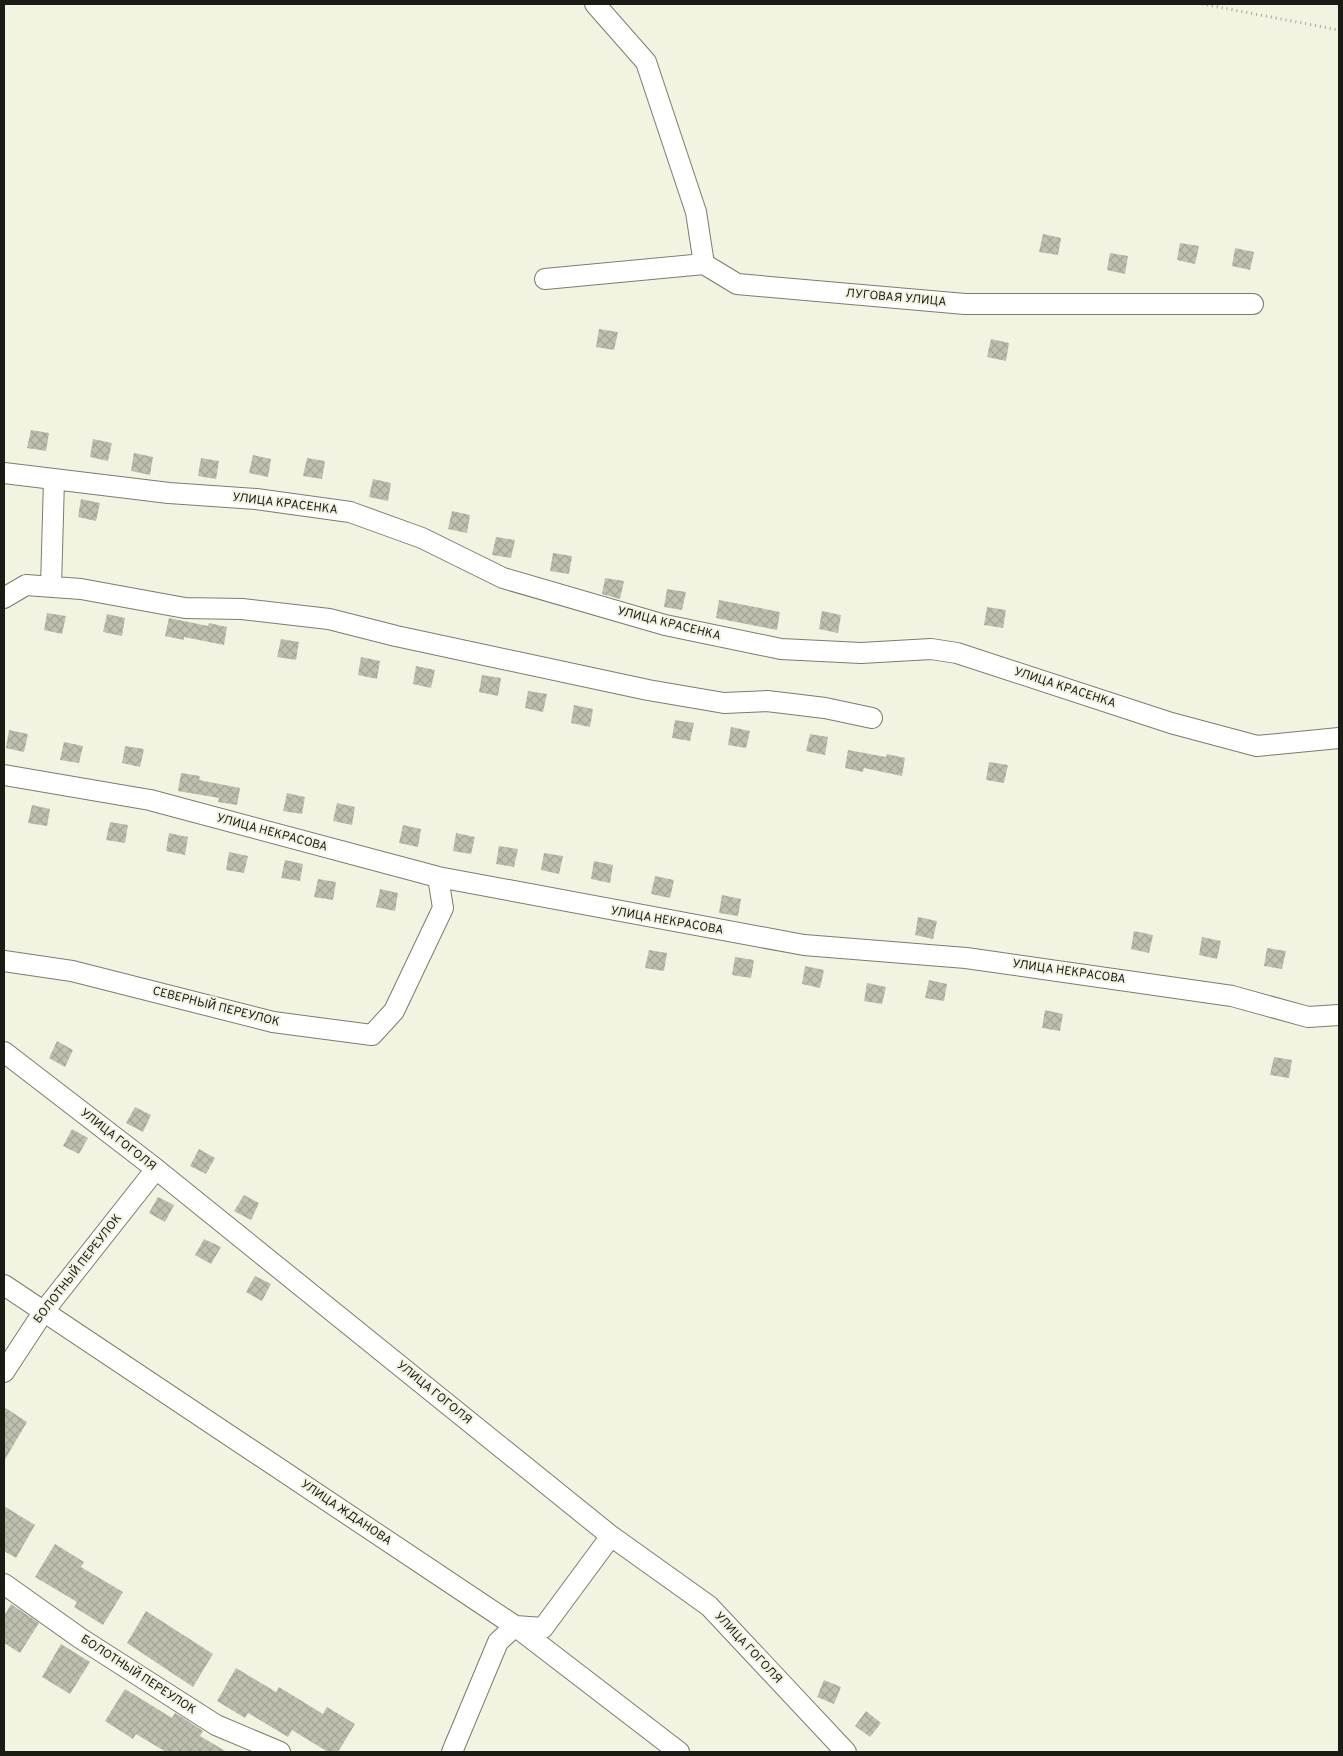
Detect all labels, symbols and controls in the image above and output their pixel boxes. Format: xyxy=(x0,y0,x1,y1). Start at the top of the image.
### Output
street label: ЛУГОВАЯ УЛИЦА xyxy=(845,286,947,310)
street label: УЛИЦА КРАСЕНКА xyxy=(231,490,339,518)
street label: УЛИЦА КРАСЕНКА xyxy=(616,603,722,645)
street label: УЛИЦА КРАСЕНКА xyxy=(1012,664,1118,712)
street label: УЛИЦА НЕКРАСОВА xyxy=(215,810,329,856)
street label: УЛИЦА НЕКРАСОВА xyxy=(609,903,725,939)
street label: УЛИЦА НЕКРАСОВА xyxy=(1011,956,1127,988)
street label: СЕВЕРНЫЙ ПЕРЕУЛОК xyxy=(151,983,281,1031)
street label: УЛИЦА ГОГОЛЯ xyxy=(77,1105,159,1175)
street label: БОЛОТНЫЙ ПЕРЕУЛОК xyxy=(30,1211,126,1327)
street label: УЛИЦА ГОГОЛЯ xyxy=(393,1358,475,1428)
street label: УЛИЦА ЖДАНОВА xyxy=(297,1477,395,1549)
street label: УЛИЦА ГОГОЛЯ xyxy=(711,1609,785,1687)
street label: БОЛОТНЫЙ ПЕРЕУЛОК xyxy=(77,1632,199,1718)

